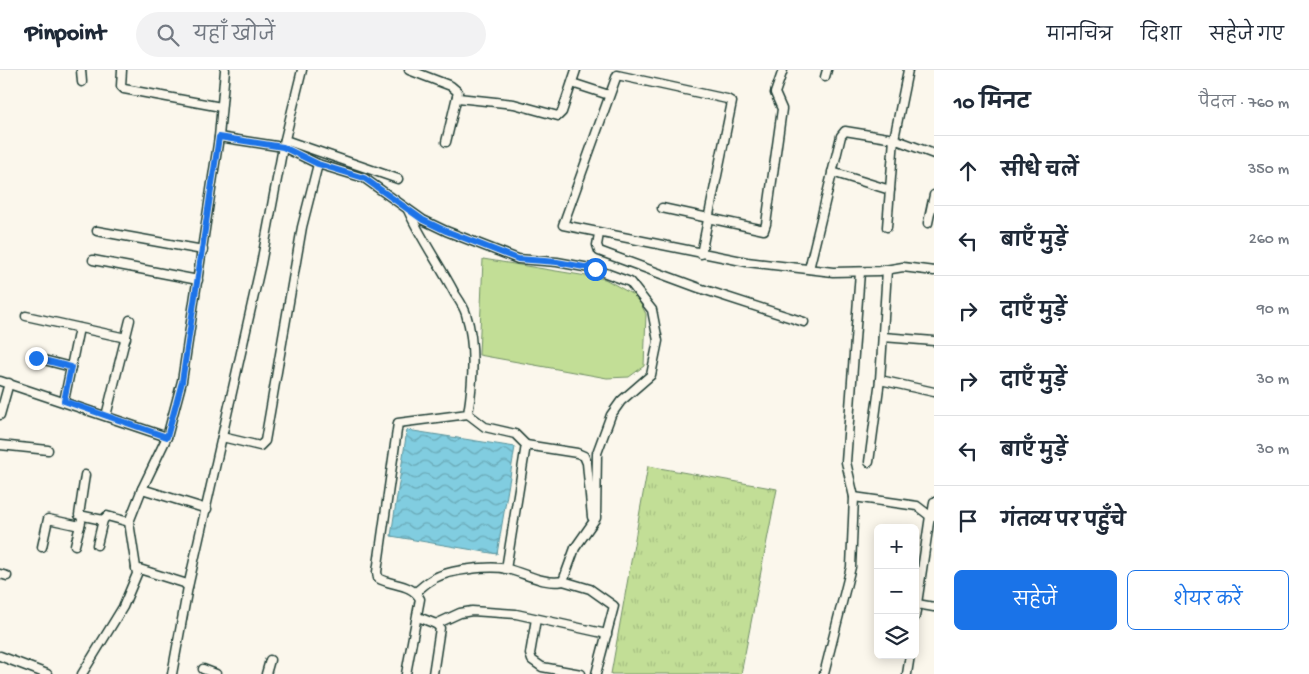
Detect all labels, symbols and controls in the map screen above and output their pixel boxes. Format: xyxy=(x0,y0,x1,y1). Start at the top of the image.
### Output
search box xyxy=(136,12,486,57)
text: Pinpoint xyxy=(25,20,106,49)
icon: search xyxy=(154,21,182,49)
text: यहाँ खोजें xyxy=(194,25,275,48)
text: मानचित्र xyxy=(1047,26,1113,47)
text: दिशा xyxy=(1141,26,1182,47)
text: सहेजे गए xyxy=(1210,26,1284,47)
text: 10 मिनट xyxy=(954,92,1030,117)
text: पैदल · 760 m xyxy=(1199,95,1289,114)
icon: ahead xyxy=(954,157,982,185)
text: सीधे चलें xyxy=(1001,161,1078,184)
text: 350 m xyxy=(1248,161,1289,180)
icon: left xyxy=(954,227,982,255)
text: बाएँ मुड़ें xyxy=(1001,231,1067,254)
text: 260 m xyxy=(1249,231,1289,250)
route start xyxy=(584,258,607,281)
icon: right xyxy=(954,297,982,325)
text: दाएँ मुड़ें xyxy=(1001,301,1067,324)
text: 90 m xyxy=(1257,301,1289,320)
route end xyxy=(25,347,48,370)
icon: right xyxy=(954,367,982,395)
text: दाएँ मुड़ें xyxy=(1001,371,1067,394)
text: 30 m xyxy=(1256,371,1289,390)
icon: left xyxy=(954,437,982,465)
text: बाएँ मुड़ें xyxy=(1001,441,1067,464)
text: 30 m xyxy=(1256,441,1289,460)
icon: arrive xyxy=(954,507,982,535)
text: गंतव्य पर पहुँचे xyxy=(1001,511,1125,534)
map controls xyxy=(874,524,919,659)
button: + xyxy=(874,524,919,569)
button: − xyxy=(874,569,919,614)
button: सहेजें xyxy=(954,570,1117,630)
button: शेयर करें xyxy=(1127,570,1289,630)
button: layers xyxy=(874,614,919,659)

